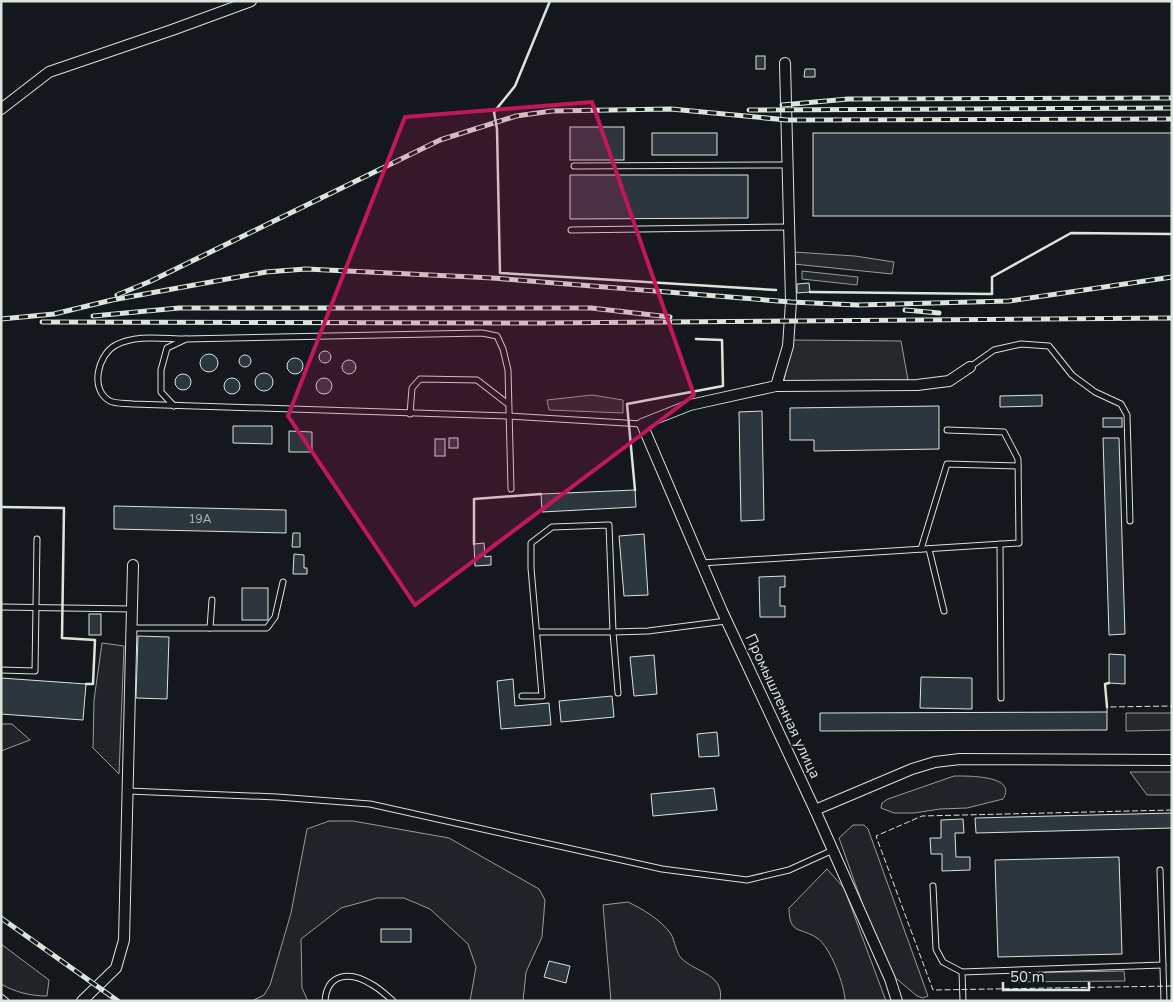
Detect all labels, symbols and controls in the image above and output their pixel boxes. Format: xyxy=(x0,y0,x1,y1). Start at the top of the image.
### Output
house number: 19А xyxy=(188,511,212,527)
street label: Промышленная улица xyxy=(741,630,825,782)
scale bar xyxy=(1003,960,1089,992)
text: 50 m xyxy=(1010,967,1045,987)

